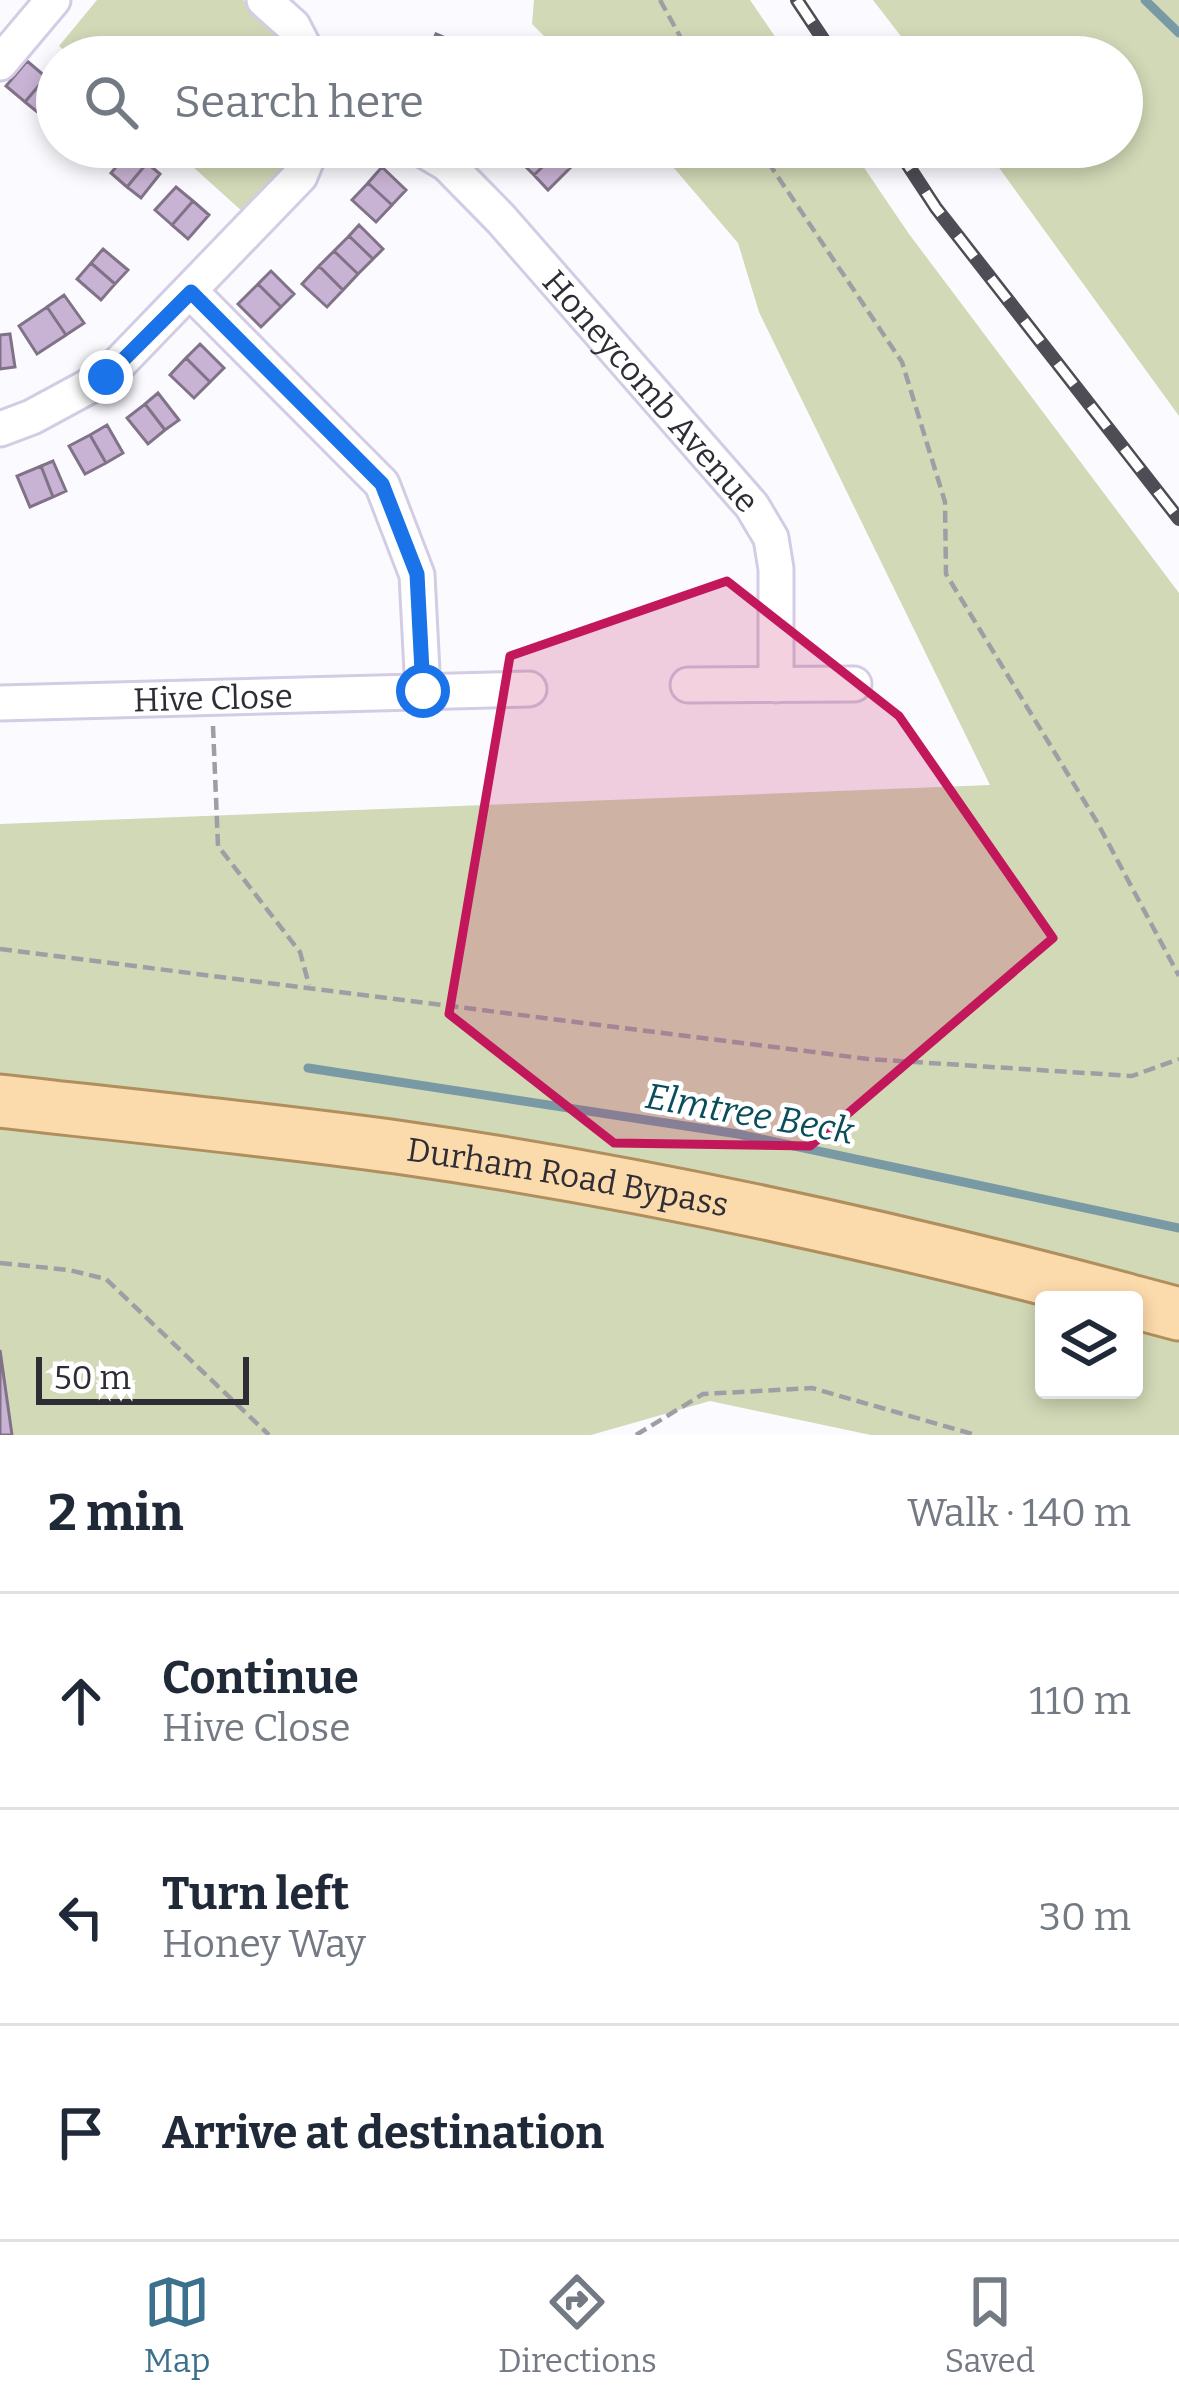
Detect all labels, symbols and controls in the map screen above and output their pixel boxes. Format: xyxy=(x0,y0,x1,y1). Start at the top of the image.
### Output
search box xyxy=(36,36,1143,168)
icon: search xyxy=(78,69,144,135)
text: Search here xyxy=(174,75,424,129)
street label: Honeycomb Avenue xyxy=(534,262,767,521)
route end xyxy=(79,350,133,404)
route start xyxy=(396,664,450,718)
street label: Hive Close xyxy=(133,676,293,720)
water label: Elmtree Beck xyxy=(642,1074,858,1154)
street label: Durham Road Bypass xyxy=(404,1130,732,1226)
map controls xyxy=(1035,1291,1143,1399)
button: layers xyxy=(1035,1291,1143,1399)
scale bar xyxy=(36,1351,249,1404)
text: 50 m xyxy=(54,1358,131,1398)
text: 2 min xyxy=(48,1482,184,1544)
text: Walk · 140 m xyxy=(907,1490,1131,1536)
text: Continue xyxy=(162,1651,359,1705)
icon: ahead xyxy=(48,1668,114,1734)
text: 110 m xyxy=(1029,1678,1131,1724)
text: Hive Close xyxy=(162,1705,351,1751)
text: Turn left xyxy=(162,1867,349,1921)
icon: left xyxy=(48,1884,114,1950)
text: 30 m xyxy=(1039,1894,1131,1940)
text: Honey Way xyxy=(162,1921,366,1967)
icon: arrive xyxy=(48,2100,114,2166)
text: Arrive at destination xyxy=(162,2106,604,2160)
tab: Map xyxy=(144,2269,210,2381)
tab: Directions xyxy=(498,2269,657,2381)
tab: Saved xyxy=(945,2269,1035,2381)

